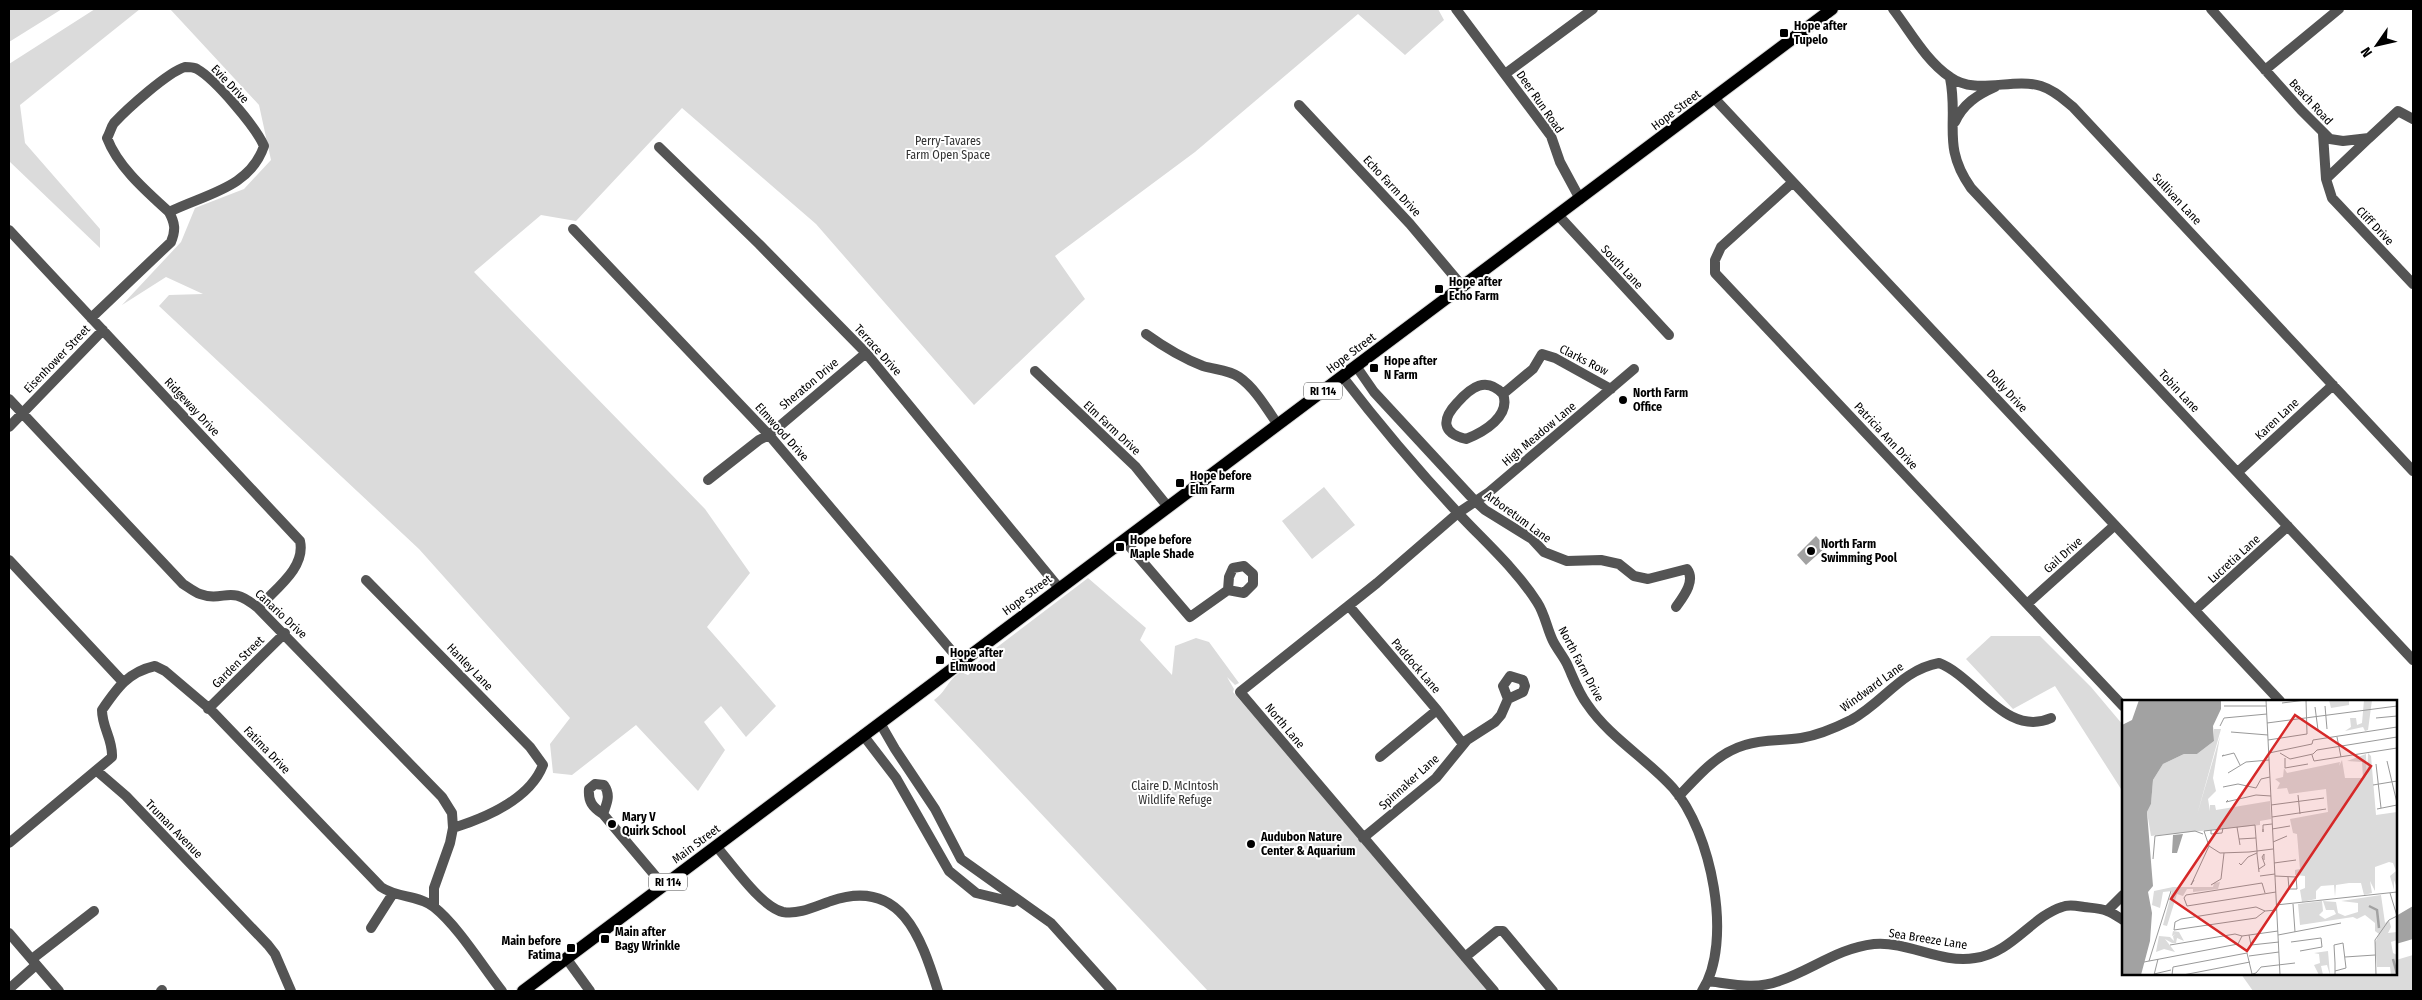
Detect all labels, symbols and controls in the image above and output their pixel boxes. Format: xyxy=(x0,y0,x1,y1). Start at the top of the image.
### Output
place label: Hope after Tupelo xyxy=(1794,19,1848,47)
north arrow xyxy=(2352,20,2402,70)
marker: Hope after Tupelo xyxy=(1778,27,1790,39)
text: N xyxy=(2357,44,2376,60)
street label: Evie Drive xyxy=(208,62,252,106)
street label: Deer Run Road xyxy=(1513,68,1567,136)
street label: Beach Road xyxy=(2286,76,2336,128)
street label: Hope Street xyxy=(1649,87,1704,133)
park label: Perry-Tavares Farm Open Space xyxy=(906,134,990,162)
street label: Echo Farm Drive xyxy=(1360,153,1424,219)
street label: Sullivan Lane xyxy=(2150,170,2204,228)
street label: Cliff Drive xyxy=(2353,204,2397,248)
street label: South Lane xyxy=(1598,242,1646,292)
place label: Hope after Echo Farm xyxy=(1449,275,1503,303)
marker: Hope after Echo Farm xyxy=(1433,283,1445,295)
street label: Eisenhower Street xyxy=(21,322,93,396)
street label: Terrace Drive xyxy=(851,322,905,378)
street label: Hope Street xyxy=(1324,330,1379,376)
street label: Clarks Row xyxy=(1557,342,1611,378)
place label: Hope after N Farm xyxy=(1384,354,1438,382)
street label: Sheraton Drive xyxy=(777,355,841,413)
marker: Hope after N Farm xyxy=(1368,362,1380,374)
street label: Dolly Drive xyxy=(1984,367,2030,415)
street label: Tobin Lane xyxy=(2156,367,2202,415)
street label: Ridgeway Drive xyxy=(162,375,223,439)
road number: RI 114 xyxy=(1304,382,1342,400)
place label: North Farm Office xyxy=(1633,386,1688,414)
marker: North Farm Office xyxy=(1617,394,1629,406)
street label: Karen Lane xyxy=(2252,395,2302,443)
street label: Elm Farm Drive xyxy=(1081,398,1143,458)
street label: High Meadow Lane xyxy=(1499,399,1579,469)
street label: Elmwood Drive xyxy=(752,400,812,464)
street label: Patricia Ann Drive xyxy=(1851,400,1921,473)
place label: Hope before Elm Farm xyxy=(1190,469,1252,497)
marker: Hope before Elm Farm xyxy=(1174,477,1186,489)
street label: Arboretum Lane xyxy=(1482,488,1554,546)
street label: Lucretia Lane xyxy=(2205,532,2263,586)
place label: Hope before Maple Shade xyxy=(1130,533,1194,561)
street label: Gail Drive xyxy=(2041,534,2085,576)
place label: North Farm Swimming Pool xyxy=(1821,537,1898,565)
marker: Hope before Maple Shade xyxy=(1114,541,1126,553)
marker: North Farm Swimming Pool xyxy=(1805,545,1817,557)
street label: Hope Street xyxy=(1000,572,1055,618)
street label: Canario Drive xyxy=(252,586,310,642)
street label: North Farm Drive xyxy=(1555,624,1607,704)
street label: Garden Street xyxy=(209,633,267,691)
street label: Paddock Lane xyxy=(1389,636,1444,696)
street label: Hanley Lane xyxy=(444,641,496,693)
place label: Hope after Elmwood xyxy=(950,646,1004,674)
marker: Hope after Elmwood xyxy=(934,654,946,666)
street label: Windward Lane xyxy=(1838,659,1906,715)
inset map xyxy=(2122,700,2397,975)
street label: North Lane xyxy=(1262,701,1308,751)
street label: Fatima Drive xyxy=(241,723,293,777)
street label: Spinnaker Lane xyxy=(1376,751,1442,813)
park label: Claire D. McIntosh Wildlife Refuge xyxy=(1131,779,1219,807)
street label: Truman Avenue xyxy=(143,797,205,861)
place label: Mary V Quirk School xyxy=(622,810,686,838)
marker: Mary V Quirk School xyxy=(606,818,618,830)
street label: Main Street xyxy=(669,821,723,866)
place label: Audubon Nature Center & Aquarium xyxy=(1260,830,1355,858)
marker: Audubon Nature Center & Aquarium xyxy=(1245,838,1257,850)
road number: RI 114 xyxy=(649,874,687,890)
place label: Main after Bagy Wrinkle xyxy=(615,925,680,953)
street label: Sea Breeze Lane xyxy=(1888,926,1968,952)
marker: Main after Bagy Wrinkle xyxy=(599,933,611,945)
place label: Main before Fatima xyxy=(502,934,561,962)
marker: Main before Fatima xyxy=(565,942,577,954)

